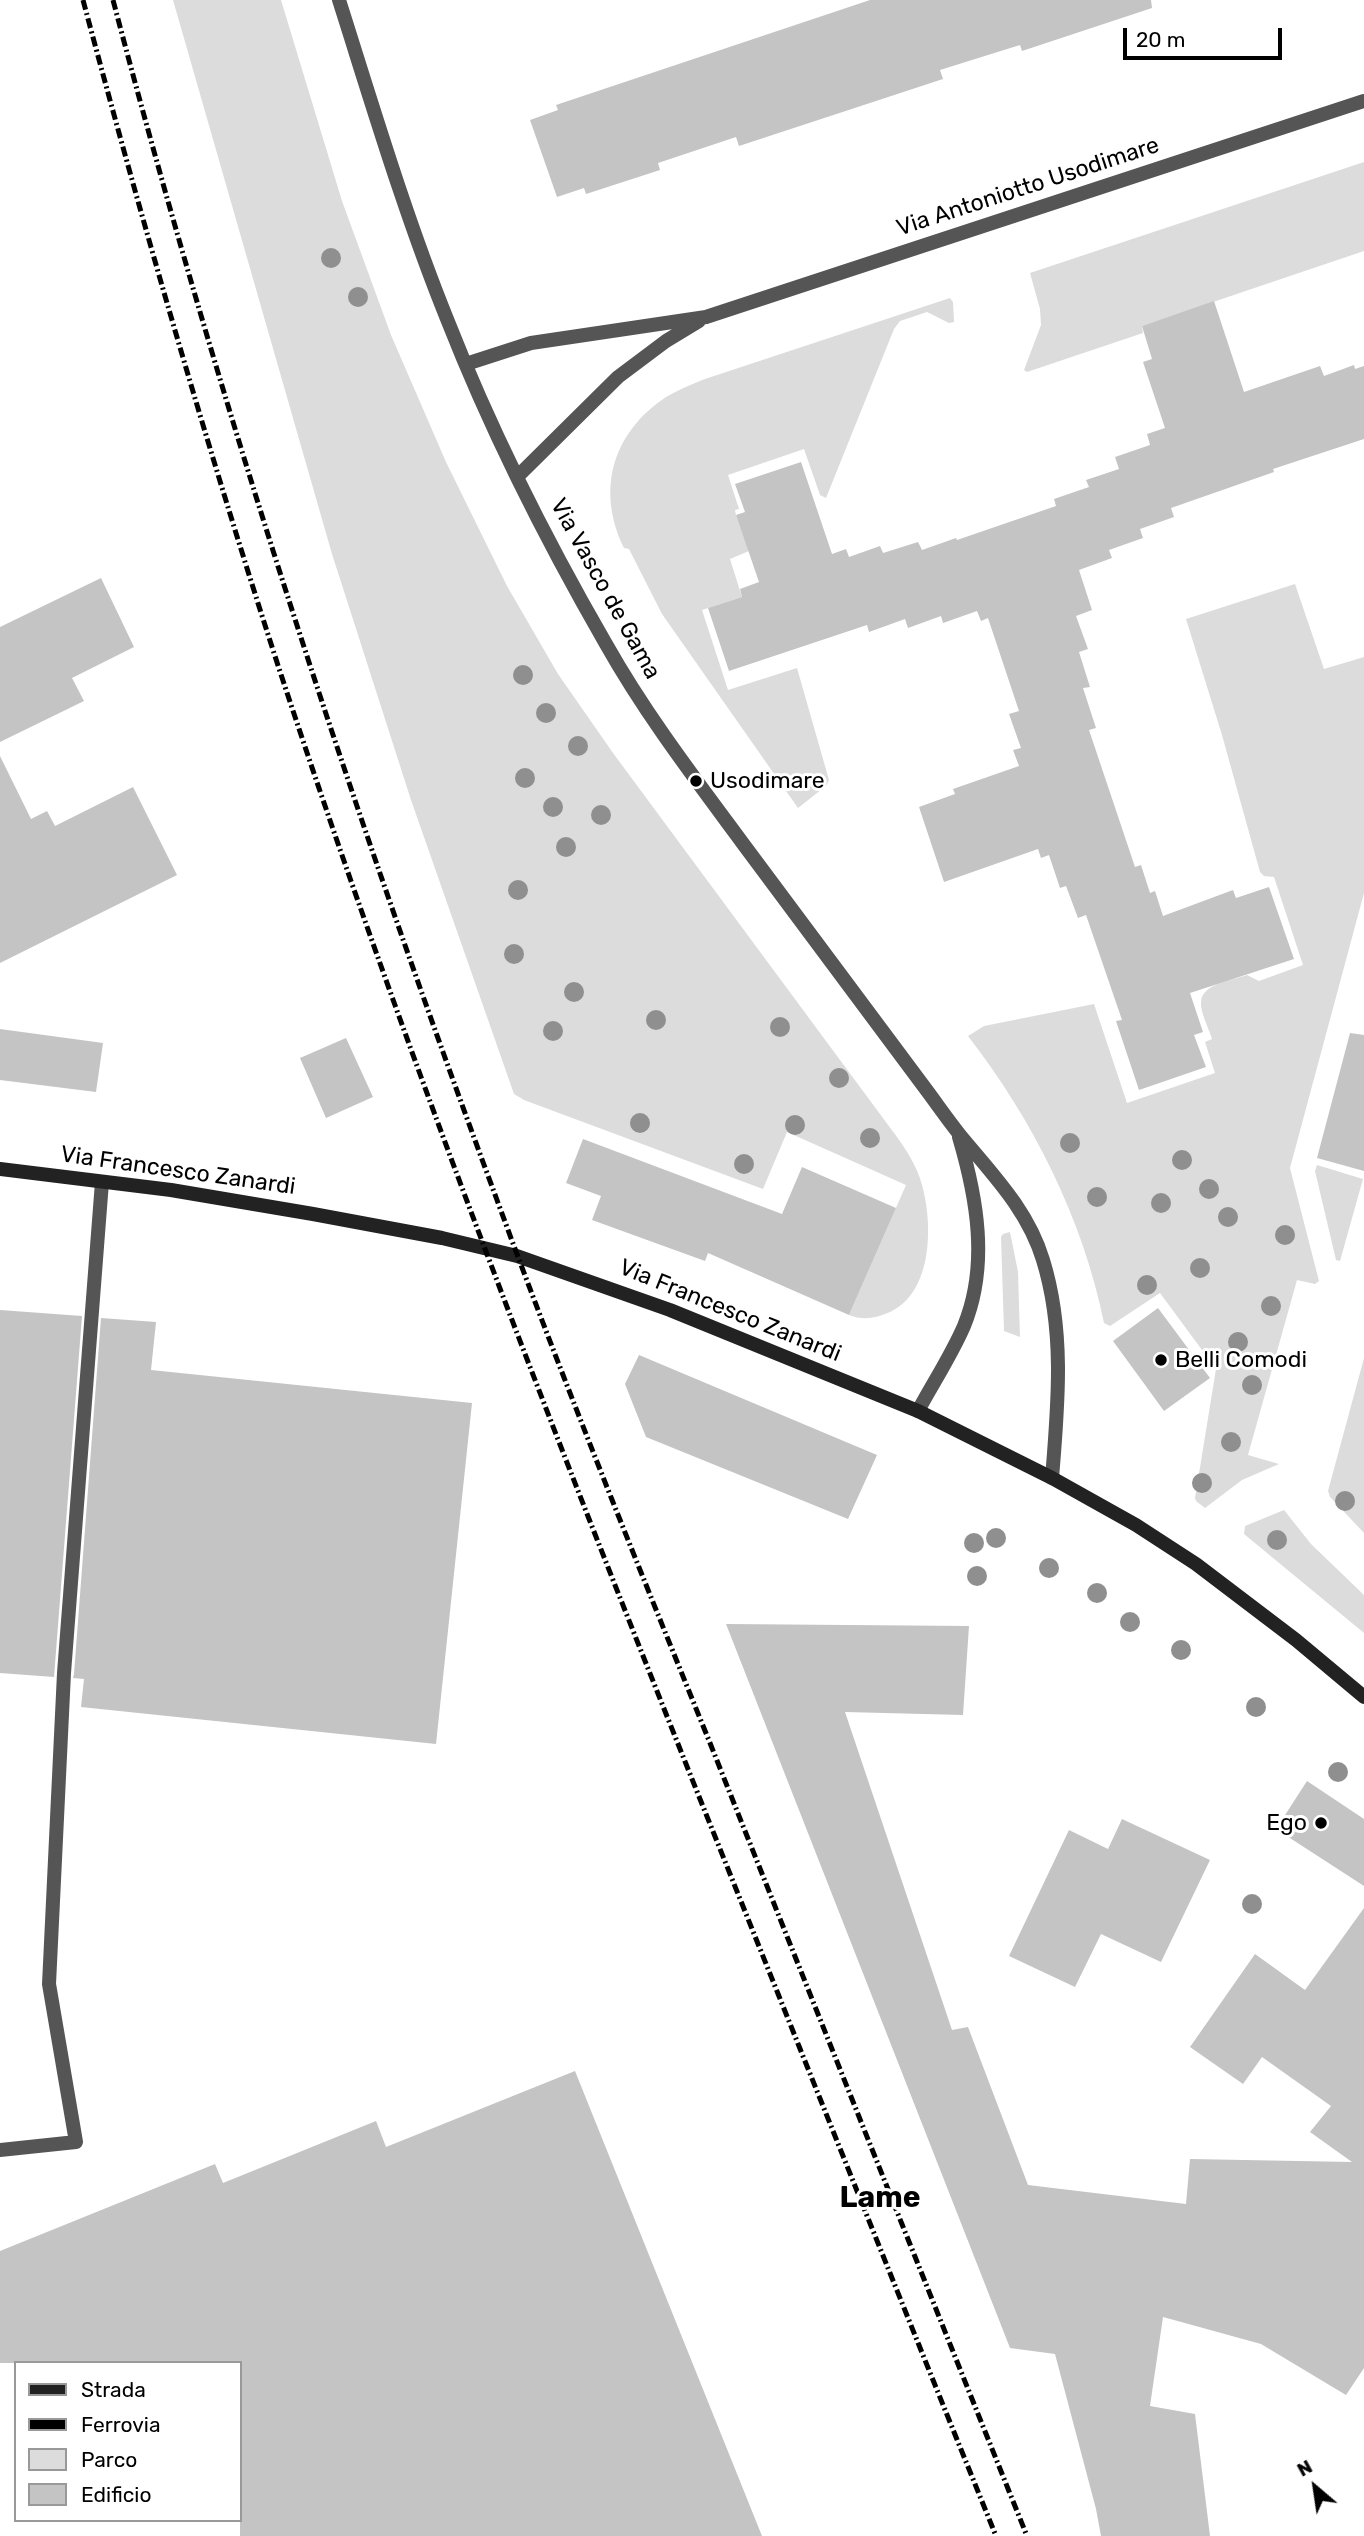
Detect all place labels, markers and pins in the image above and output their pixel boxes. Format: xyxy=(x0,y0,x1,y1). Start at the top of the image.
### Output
place label: Usodimare xyxy=(710,767,825,795)
marker: Usodimare xyxy=(688,773,704,789)
place label: Belli Comodi xyxy=(1175,1346,1307,1374)
marker: Belli Comodi xyxy=(1153,1352,1169,1368)
place label: Ego xyxy=(1266,1809,1307,1837)
marker: Ego xyxy=(1313,1815,1329,1831)

